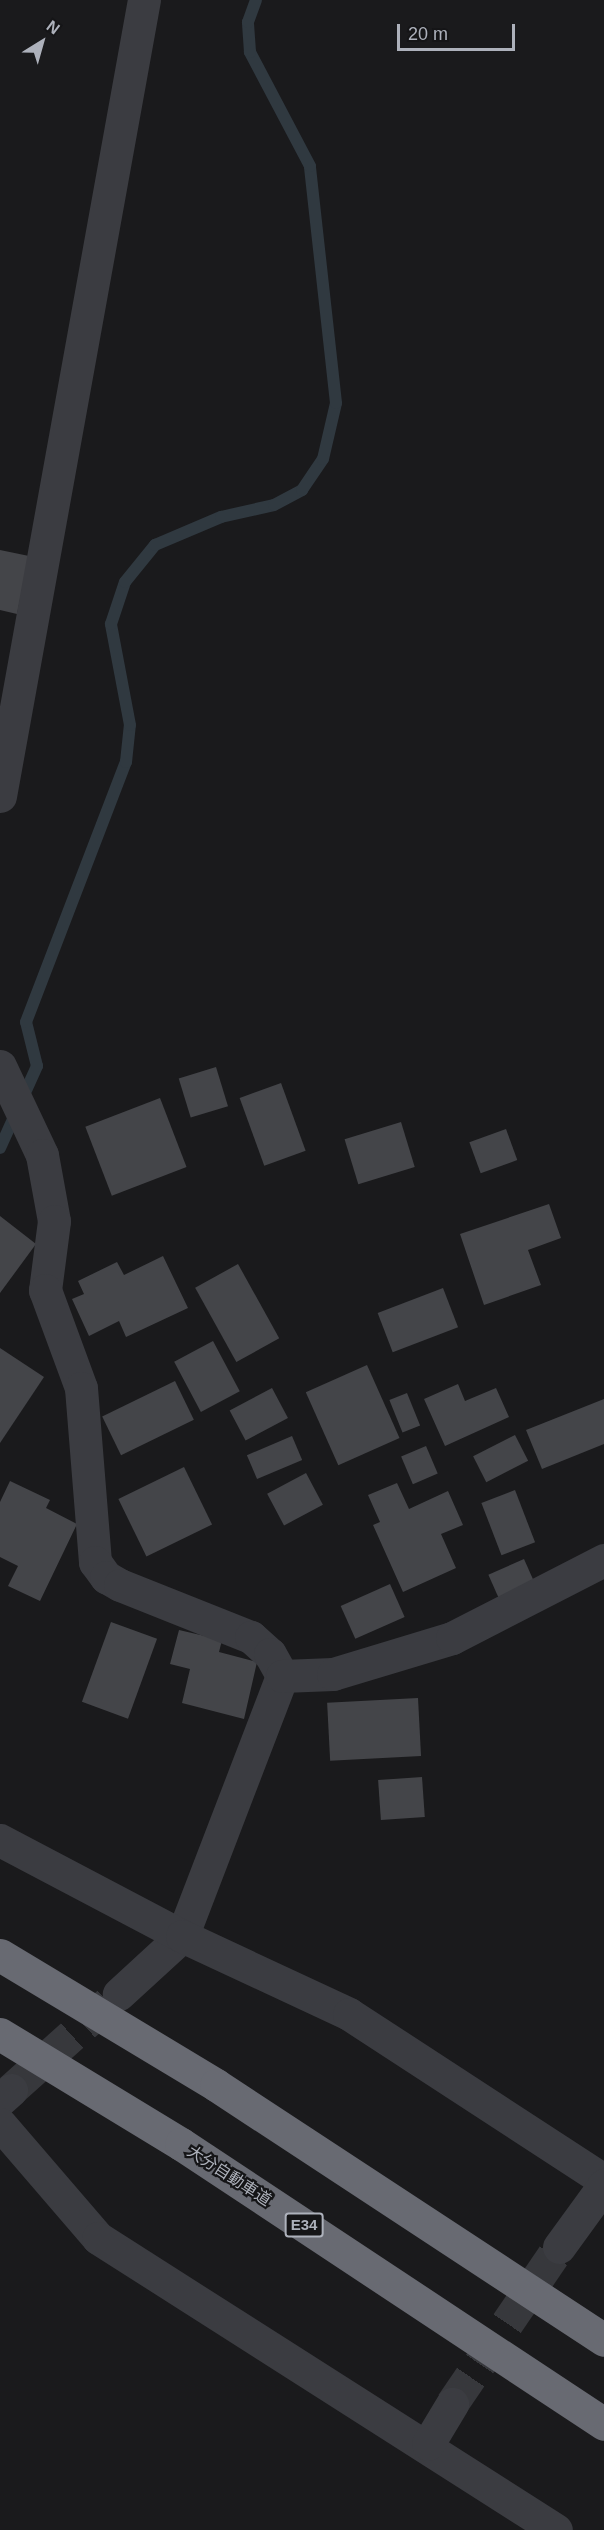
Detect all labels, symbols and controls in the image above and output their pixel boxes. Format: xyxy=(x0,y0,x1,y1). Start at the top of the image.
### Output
north arrow xyxy=(12,12,72,72)
scale bar xyxy=(400,12,518,50)
text: N xyxy=(43,17,63,37)
text: 20 m xyxy=(408,24,448,44)
street label: 大分自動車道 xyxy=(184,2142,274,2210)
road number: E34 xyxy=(284,2213,324,2237)

